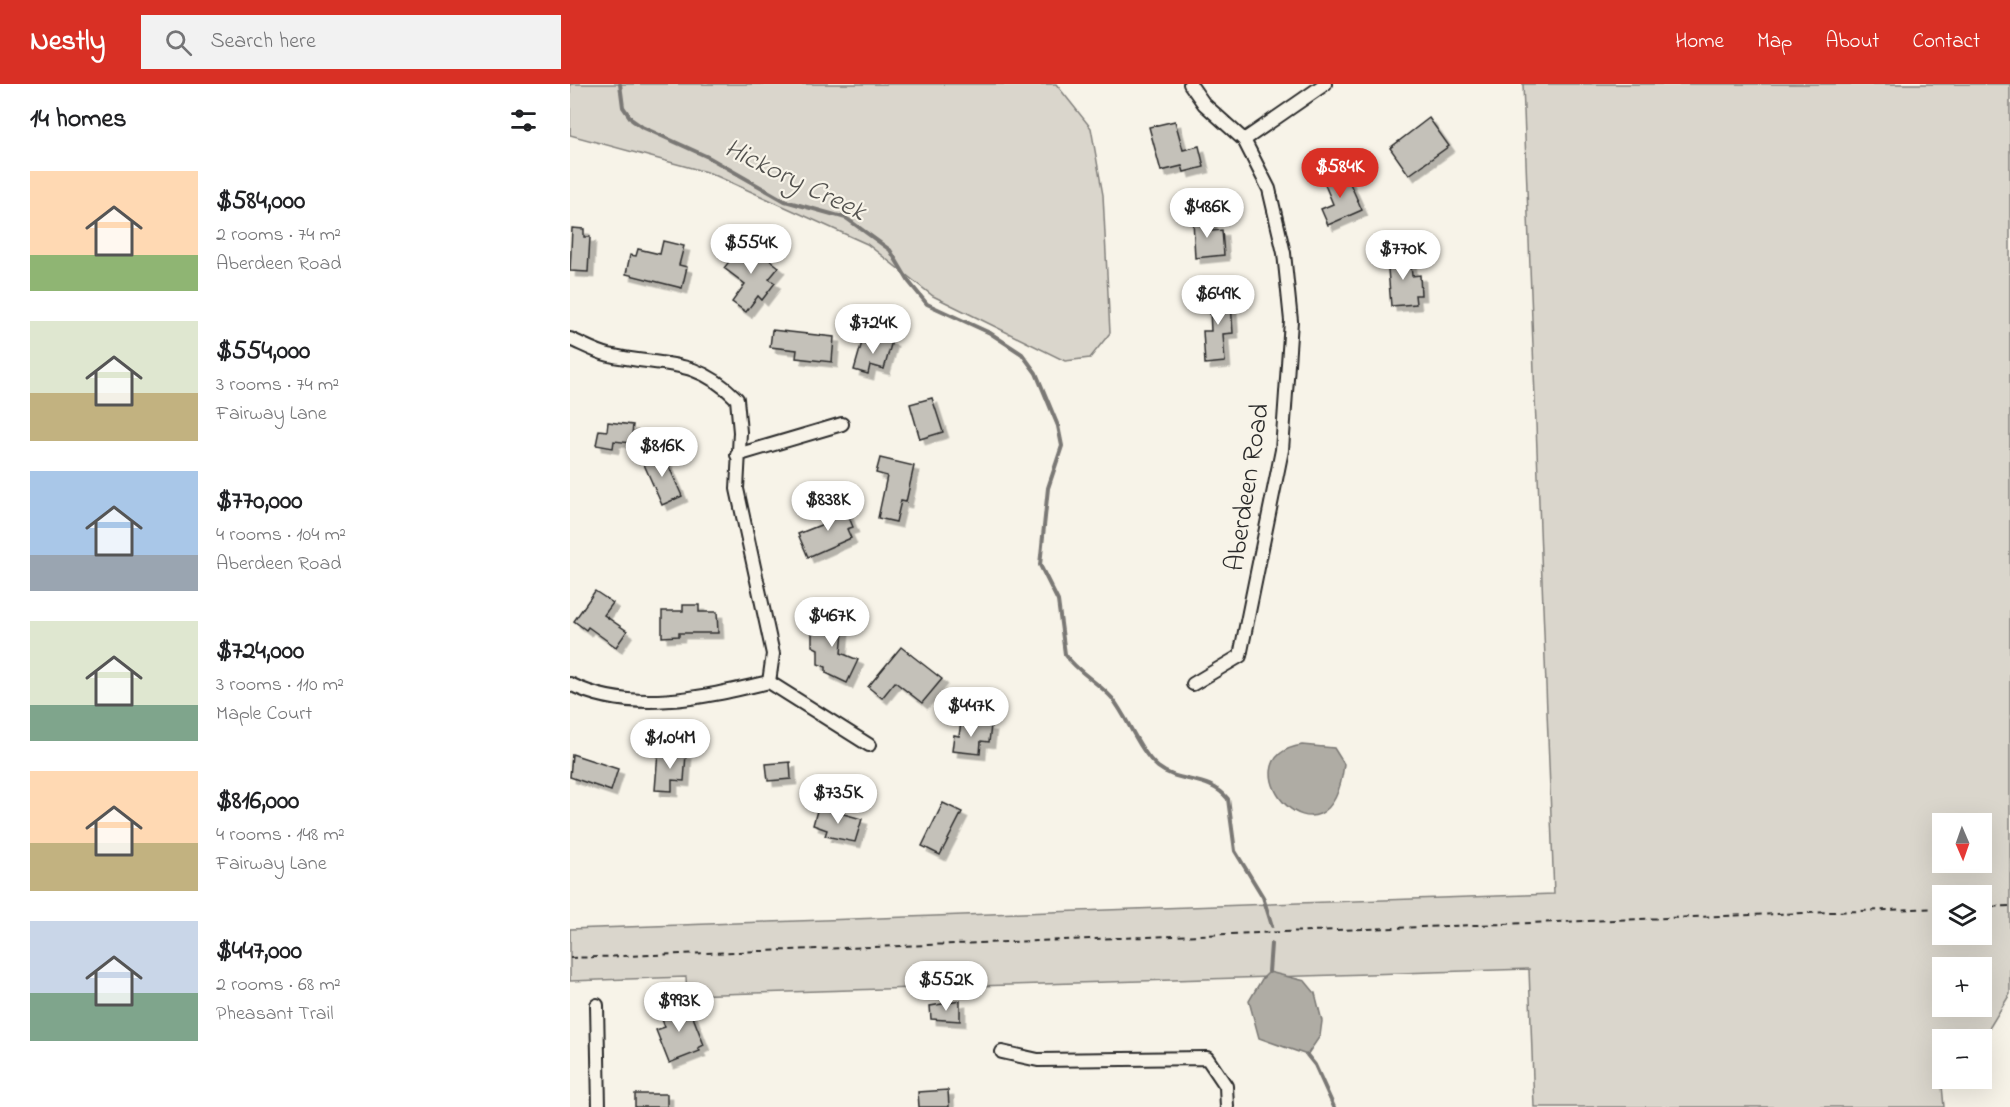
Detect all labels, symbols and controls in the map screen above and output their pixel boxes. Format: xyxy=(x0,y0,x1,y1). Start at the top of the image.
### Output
search box xyxy=(141,15,561,69)
text: Nestly xyxy=(30,22,105,63)
icon: search xyxy=(162,26,195,59)
text: Search here xyxy=(210,26,316,58)
text: Home xyxy=(1675,27,1724,57)
text: Map xyxy=(1757,27,1792,57)
text: About xyxy=(1825,27,1879,57)
text: Contact xyxy=(1912,27,1980,57)
text: 14 homes xyxy=(30,101,126,139)
icon: filters xyxy=(507,104,540,137)
water label: Hickory Creek xyxy=(717,129,874,234)
pin: $584K xyxy=(1298,148,1382,199)
text: $584K xyxy=(1316,153,1364,182)
text: $584,000 xyxy=(216,183,305,221)
pin: $486K xyxy=(1165,188,1249,239)
text: $486K xyxy=(1184,193,1230,222)
icon: home xyxy=(78,195,150,267)
text: 2 rooms · 74 m² xyxy=(216,221,341,250)
pin: $554K xyxy=(709,224,793,275)
text: $554K xyxy=(725,229,777,258)
pin: $770K xyxy=(1361,230,1445,281)
text: $770K xyxy=(1380,235,1426,264)
text: Aberdeen Road xyxy=(216,250,342,279)
pin: $649K xyxy=(1176,275,1260,326)
text: $649K xyxy=(1196,280,1240,309)
pin: $724K xyxy=(831,304,915,355)
text: $724K xyxy=(849,309,897,338)
text: $554,000 xyxy=(216,333,310,371)
icon: home xyxy=(78,345,150,417)
text: 3 rooms · 74 m² xyxy=(216,371,339,400)
text: Fairway Lane xyxy=(216,400,327,429)
street label: Aberdeen Road xyxy=(1216,401,1281,574)
pin: $816K xyxy=(620,427,704,478)
text: $816K xyxy=(640,432,684,461)
pin: $838K xyxy=(786,481,870,532)
text: $770,000 xyxy=(216,483,303,521)
text: $838K xyxy=(805,486,851,515)
icon: home xyxy=(78,495,150,567)
text: 4 rooms · 104 m² xyxy=(216,521,346,550)
text: Aberdeen Road xyxy=(216,550,342,579)
pin: $467K xyxy=(790,597,874,648)
text: $467K xyxy=(808,602,856,631)
text: $724,000 xyxy=(216,633,304,671)
icon: home xyxy=(78,645,150,717)
text: 3 rooms · 110 m² xyxy=(216,671,344,700)
pin: $447K xyxy=(929,687,1013,738)
text: $447K xyxy=(948,692,994,721)
text: Maple Court xyxy=(216,700,312,729)
pin: $1.04M xyxy=(621,719,719,770)
text: $1.04M xyxy=(644,724,696,753)
pin: $735K xyxy=(796,774,880,825)
text: $735K xyxy=(813,779,863,808)
text: $816,000 xyxy=(216,783,299,821)
icon: home xyxy=(78,795,150,867)
north arrow xyxy=(1932,813,1992,873)
map controls xyxy=(1932,813,1992,1089)
text: 4 rooms · 148 m² xyxy=(216,821,345,850)
text: Fairway Lane xyxy=(216,850,327,879)
button: layers xyxy=(1932,885,1992,945)
text: $447,000 xyxy=(216,933,302,971)
icon: home xyxy=(78,945,150,1017)
button: + xyxy=(1932,957,1992,1017)
pin: $552K xyxy=(904,961,988,1012)
text: $552K xyxy=(919,966,973,995)
text: 2 rooms · 68 m² xyxy=(216,971,341,1000)
pin: $993K xyxy=(637,982,721,1033)
text: $993K xyxy=(658,987,700,1016)
text: Pheasant Trail xyxy=(216,1000,334,1029)
button: − xyxy=(1932,1029,1992,1089)

